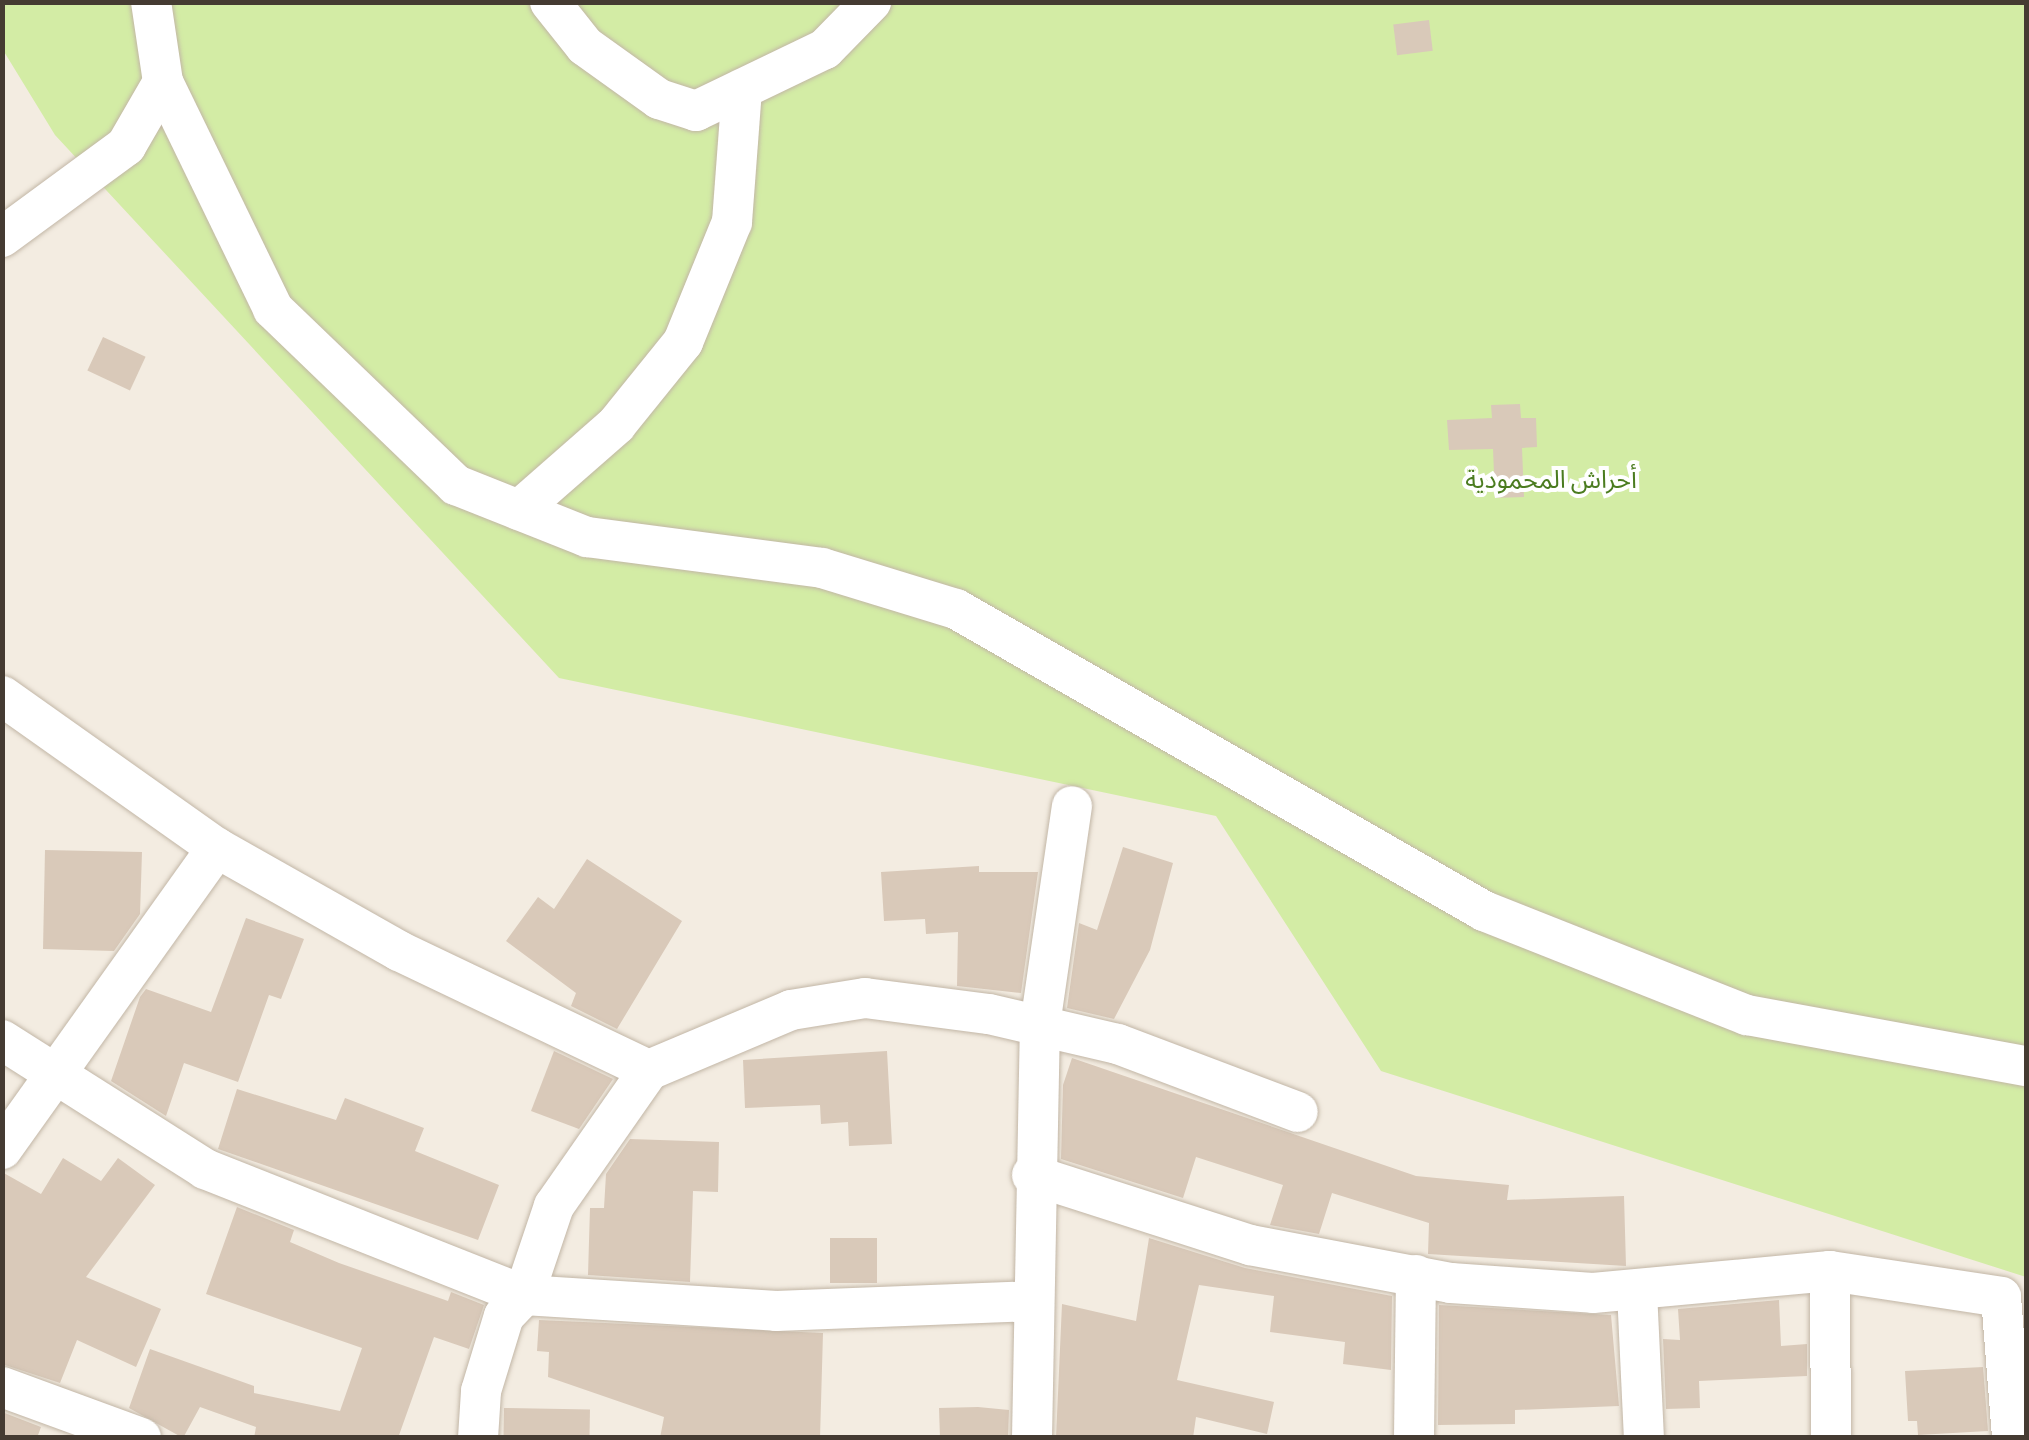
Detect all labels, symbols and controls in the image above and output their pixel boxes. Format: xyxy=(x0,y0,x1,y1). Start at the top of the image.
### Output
park label: أحراش المحمودية xyxy=(1465,464,1637,494)

